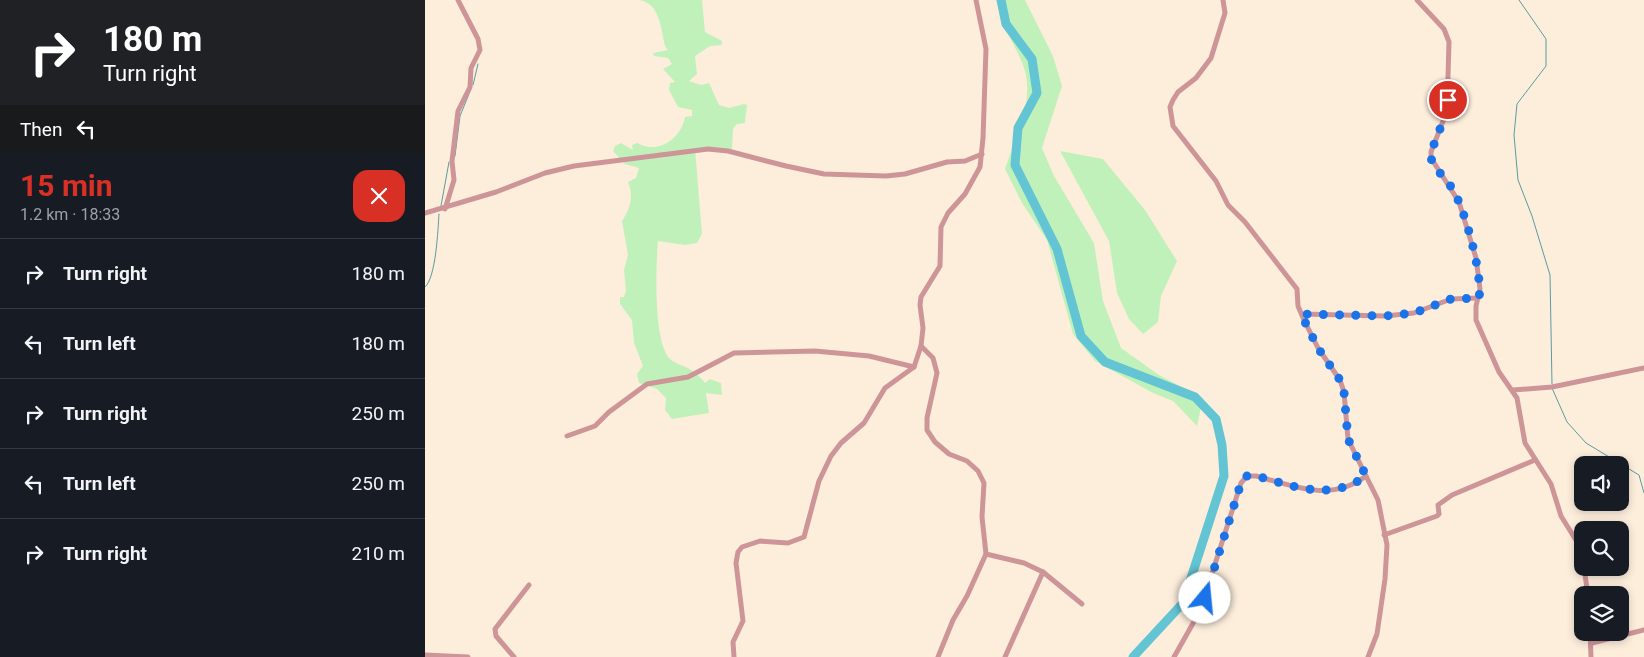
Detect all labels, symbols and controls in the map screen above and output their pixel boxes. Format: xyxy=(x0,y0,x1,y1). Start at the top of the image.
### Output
text: 180 m xyxy=(103,19,202,60)
icon: right xyxy=(20,20,85,85)
text: Turn right xyxy=(103,61,197,86)
pin xyxy=(1427,79,1469,121)
icon: arrive xyxy=(1434,86,1462,114)
icon: left xyxy=(72,115,100,143)
text: Then xyxy=(20,118,62,141)
text: 15 min xyxy=(20,168,113,203)
button: close xyxy=(353,170,405,222)
text: 1.2 km · 18:33 xyxy=(20,205,120,224)
icon: right xyxy=(20,260,48,288)
text: Turn right xyxy=(63,262,147,285)
text: 180 m xyxy=(352,262,405,285)
icon: left xyxy=(20,330,48,358)
text: Turn left xyxy=(63,332,136,355)
text: 180 m xyxy=(352,332,405,355)
icon: right xyxy=(20,400,48,428)
text: Turn right xyxy=(63,402,147,425)
text: 250 m xyxy=(352,402,405,425)
map controls xyxy=(1574,456,1629,641)
button: sound xyxy=(1574,456,1629,511)
icon: left xyxy=(20,470,48,498)
text: Turn left xyxy=(63,472,136,495)
text: 250 m xyxy=(352,472,405,495)
button: search xyxy=(1574,521,1629,576)
icon: right xyxy=(20,540,48,568)
text: Turn right xyxy=(63,542,147,565)
text: 210 m xyxy=(352,542,405,565)
position arrow xyxy=(1178,571,1230,623)
button: layers xyxy=(1574,586,1629,641)

